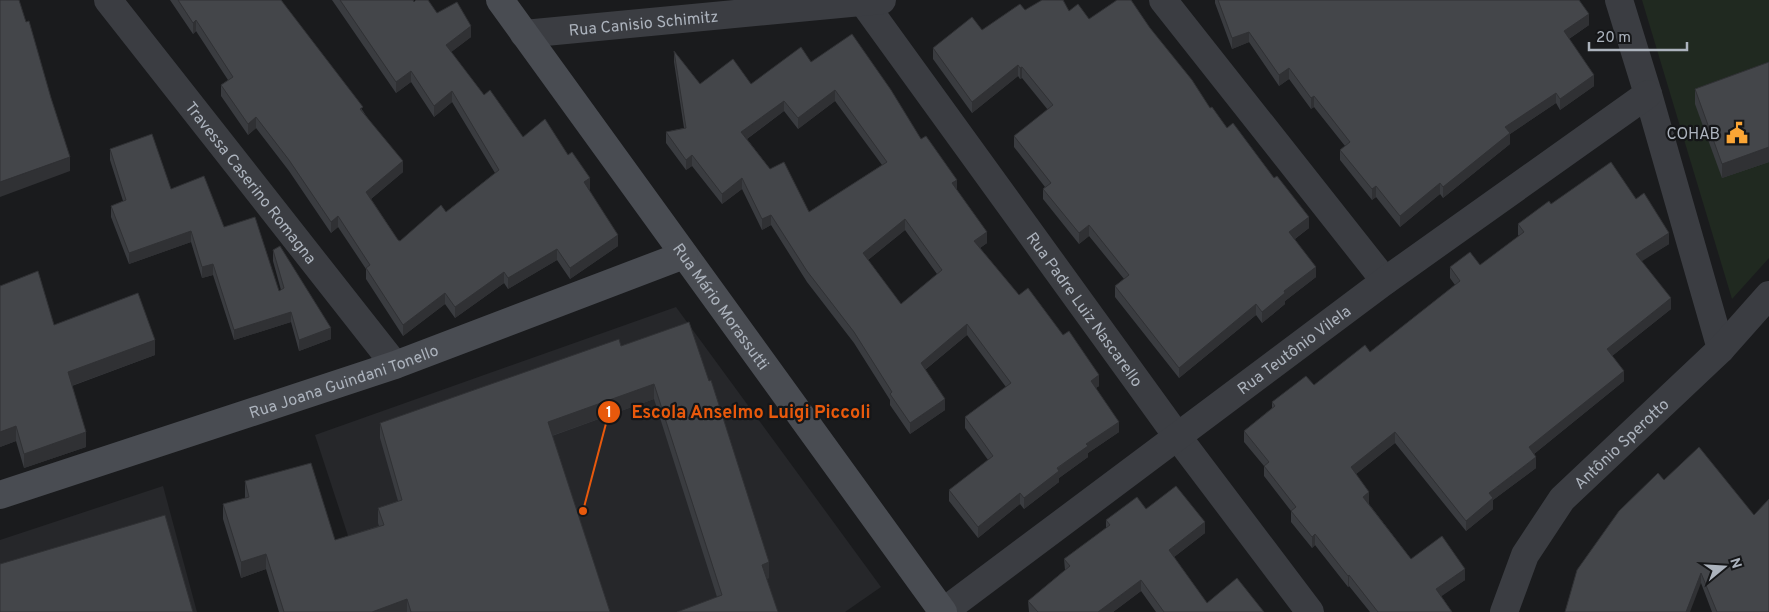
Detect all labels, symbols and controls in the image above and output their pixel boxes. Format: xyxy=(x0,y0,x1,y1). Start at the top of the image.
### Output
street label: Rua Canisio Schimitz xyxy=(568,8,719,42)
scale bar xyxy=(1589,20,1686,52)
text: 20 m xyxy=(1596,29,1631,48)
street label: Travessa Caserino Romagna xyxy=(180,98,320,269)
public building icon: COHAB xyxy=(1724,120,1750,146)
place label: COHAB xyxy=(1666,125,1720,145)
street label: Rua Padre Luiz Nascarello xyxy=(1021,229,1146,392)
street label: Rua Mário Morassutti xyxy=(667,240,773,375)
street label: Rua Teutônio Vilela xyxy=(1234,302,1355,400)
street label: Rua Joana Guindani Tonello xyxy=(247,341,442,424)
callout: Escola Anselmo Luigi Piccoli xyxy=(596,395,881,428)
street label: Antônio Sperotto xyxy=(1571,395,1674,494)
text: Escola Anselmo Luigi Piccoli xyxy=(631,402,871,425)
text: 1 xyxy=(606,404,612,423)
north arrow xyxy=(1699,542,1749,592)
text: N xyxy=(1725,556,1745,571)

